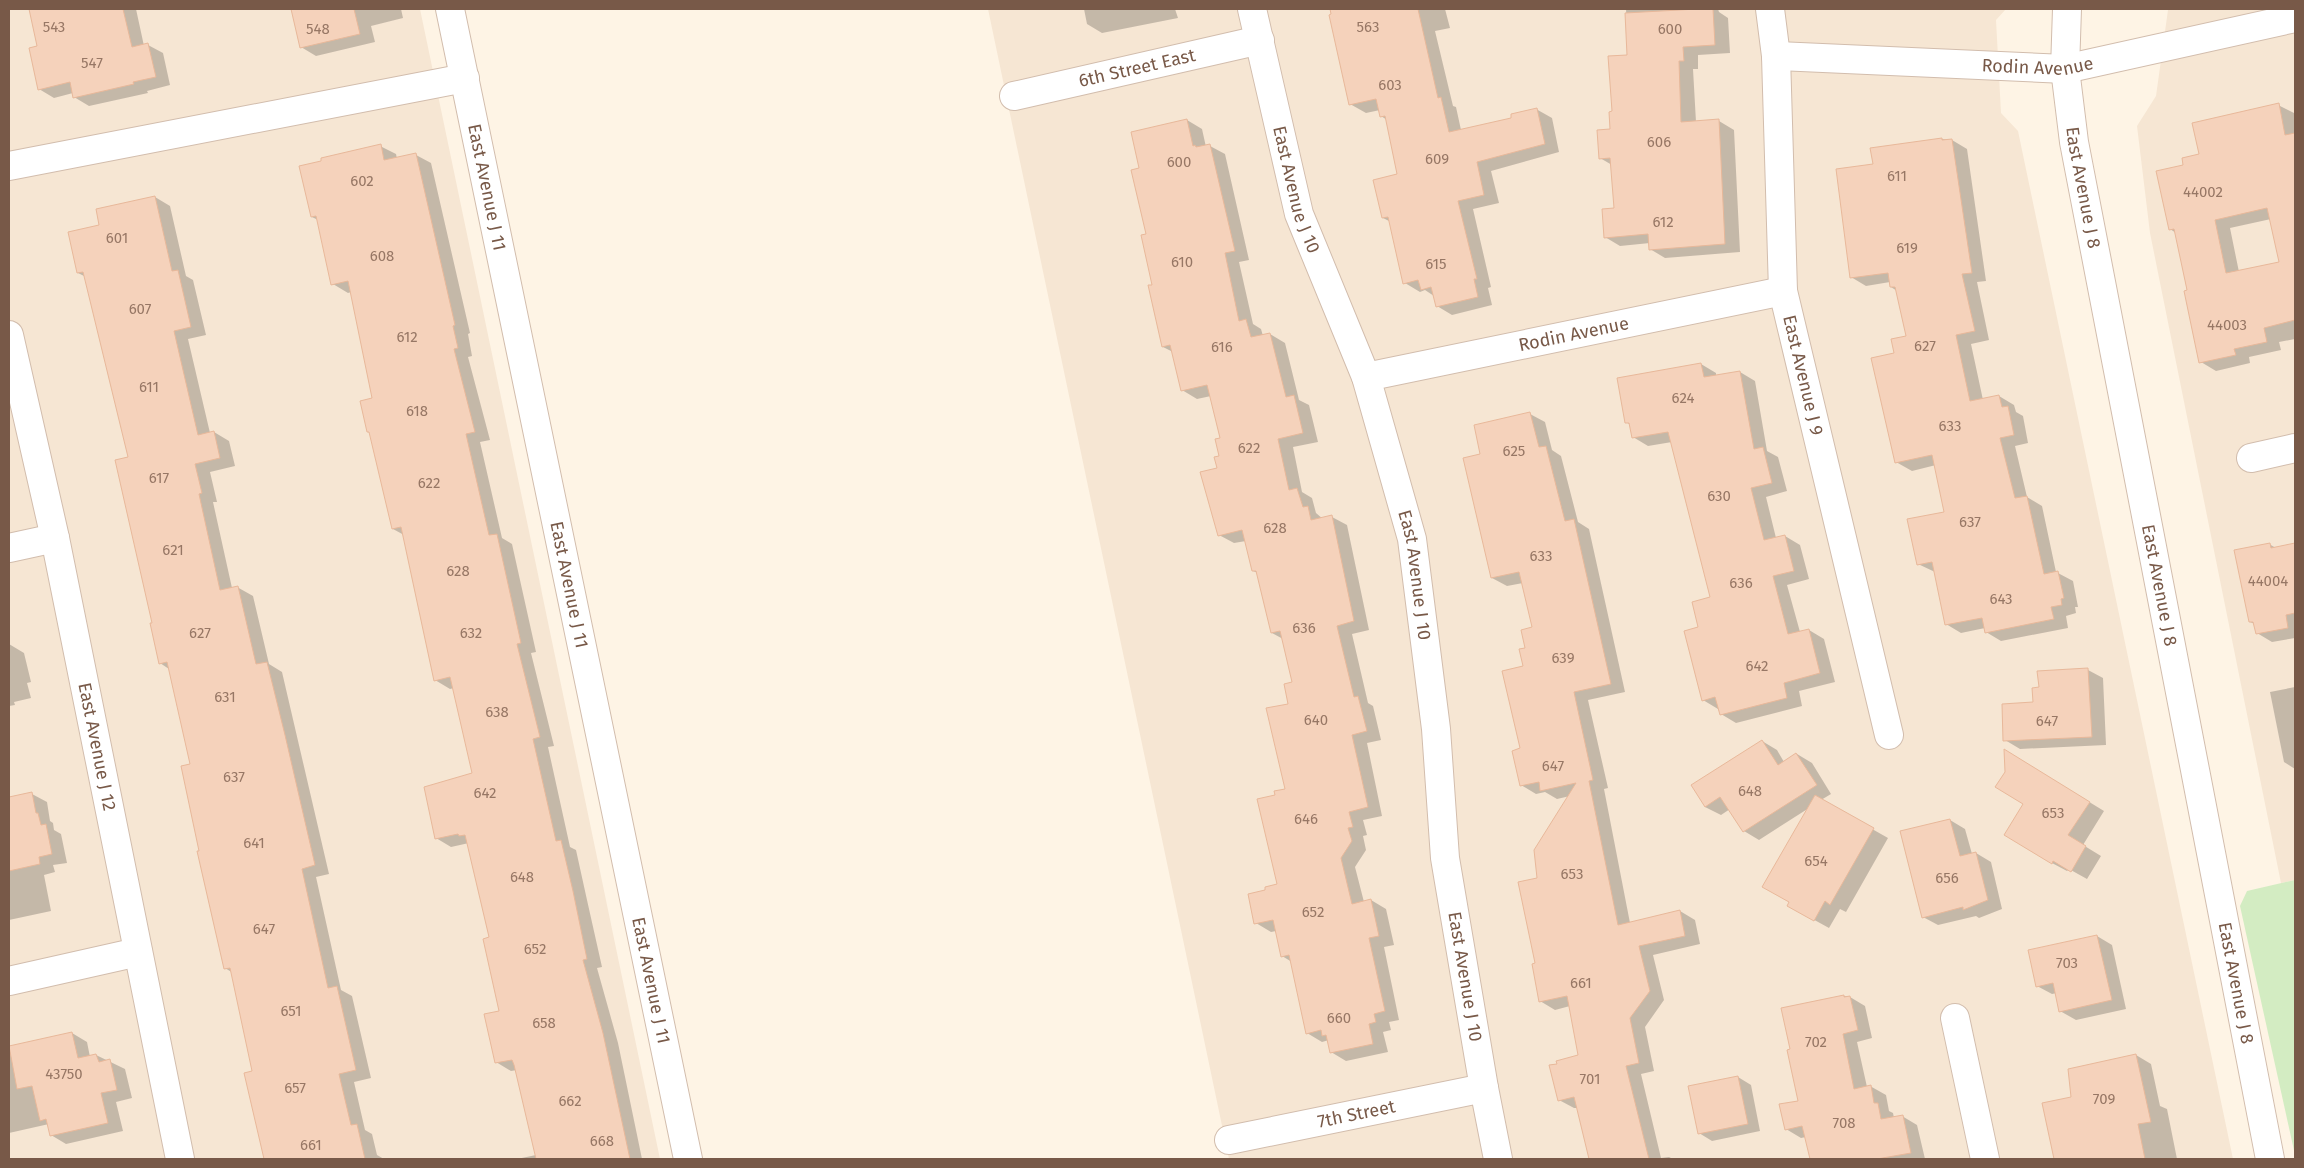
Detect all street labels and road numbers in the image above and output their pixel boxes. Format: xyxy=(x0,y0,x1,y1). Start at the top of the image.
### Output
street label: 6th Street East xyxy=(1076,44,1198,92)
street label: Rodin Avenue xyxy=(1981,52,2095,80)
street label: East Avenue J 11 xyxy=(463,122,511,253)
street label: East Avenue J 10 xyxy=(1268,124,1325,256)
street label: East Avenue J 8 xyxy=(2061,125,2105,250)
street label: Rodin Avenue xyxy=(1517,312,1631,356)
street label: East Avenue J 9 xyxy=(1778,313,1828,438)
street label: East Avenue J 10 xyxy=(1393,507,1436,641)
street label: East Avenue J 11 xyxy=(545,519,593,650)
street label: East Avenue J 8 xyxy=(2137,523,2182,648)
street label: East Avenue J 12 xyxy=(73,681,121,813)
street label: East Avenue J 10 xyxy=(1443,910,1487,1043)
street label: East Avenue J 11 xyxy=(627,915,675,1046)
street label: East Avenue J 8 xyxy=(2214,920,2259,1046)
street label: 7th Street xyxy=(1316,1095,1398,1133)

